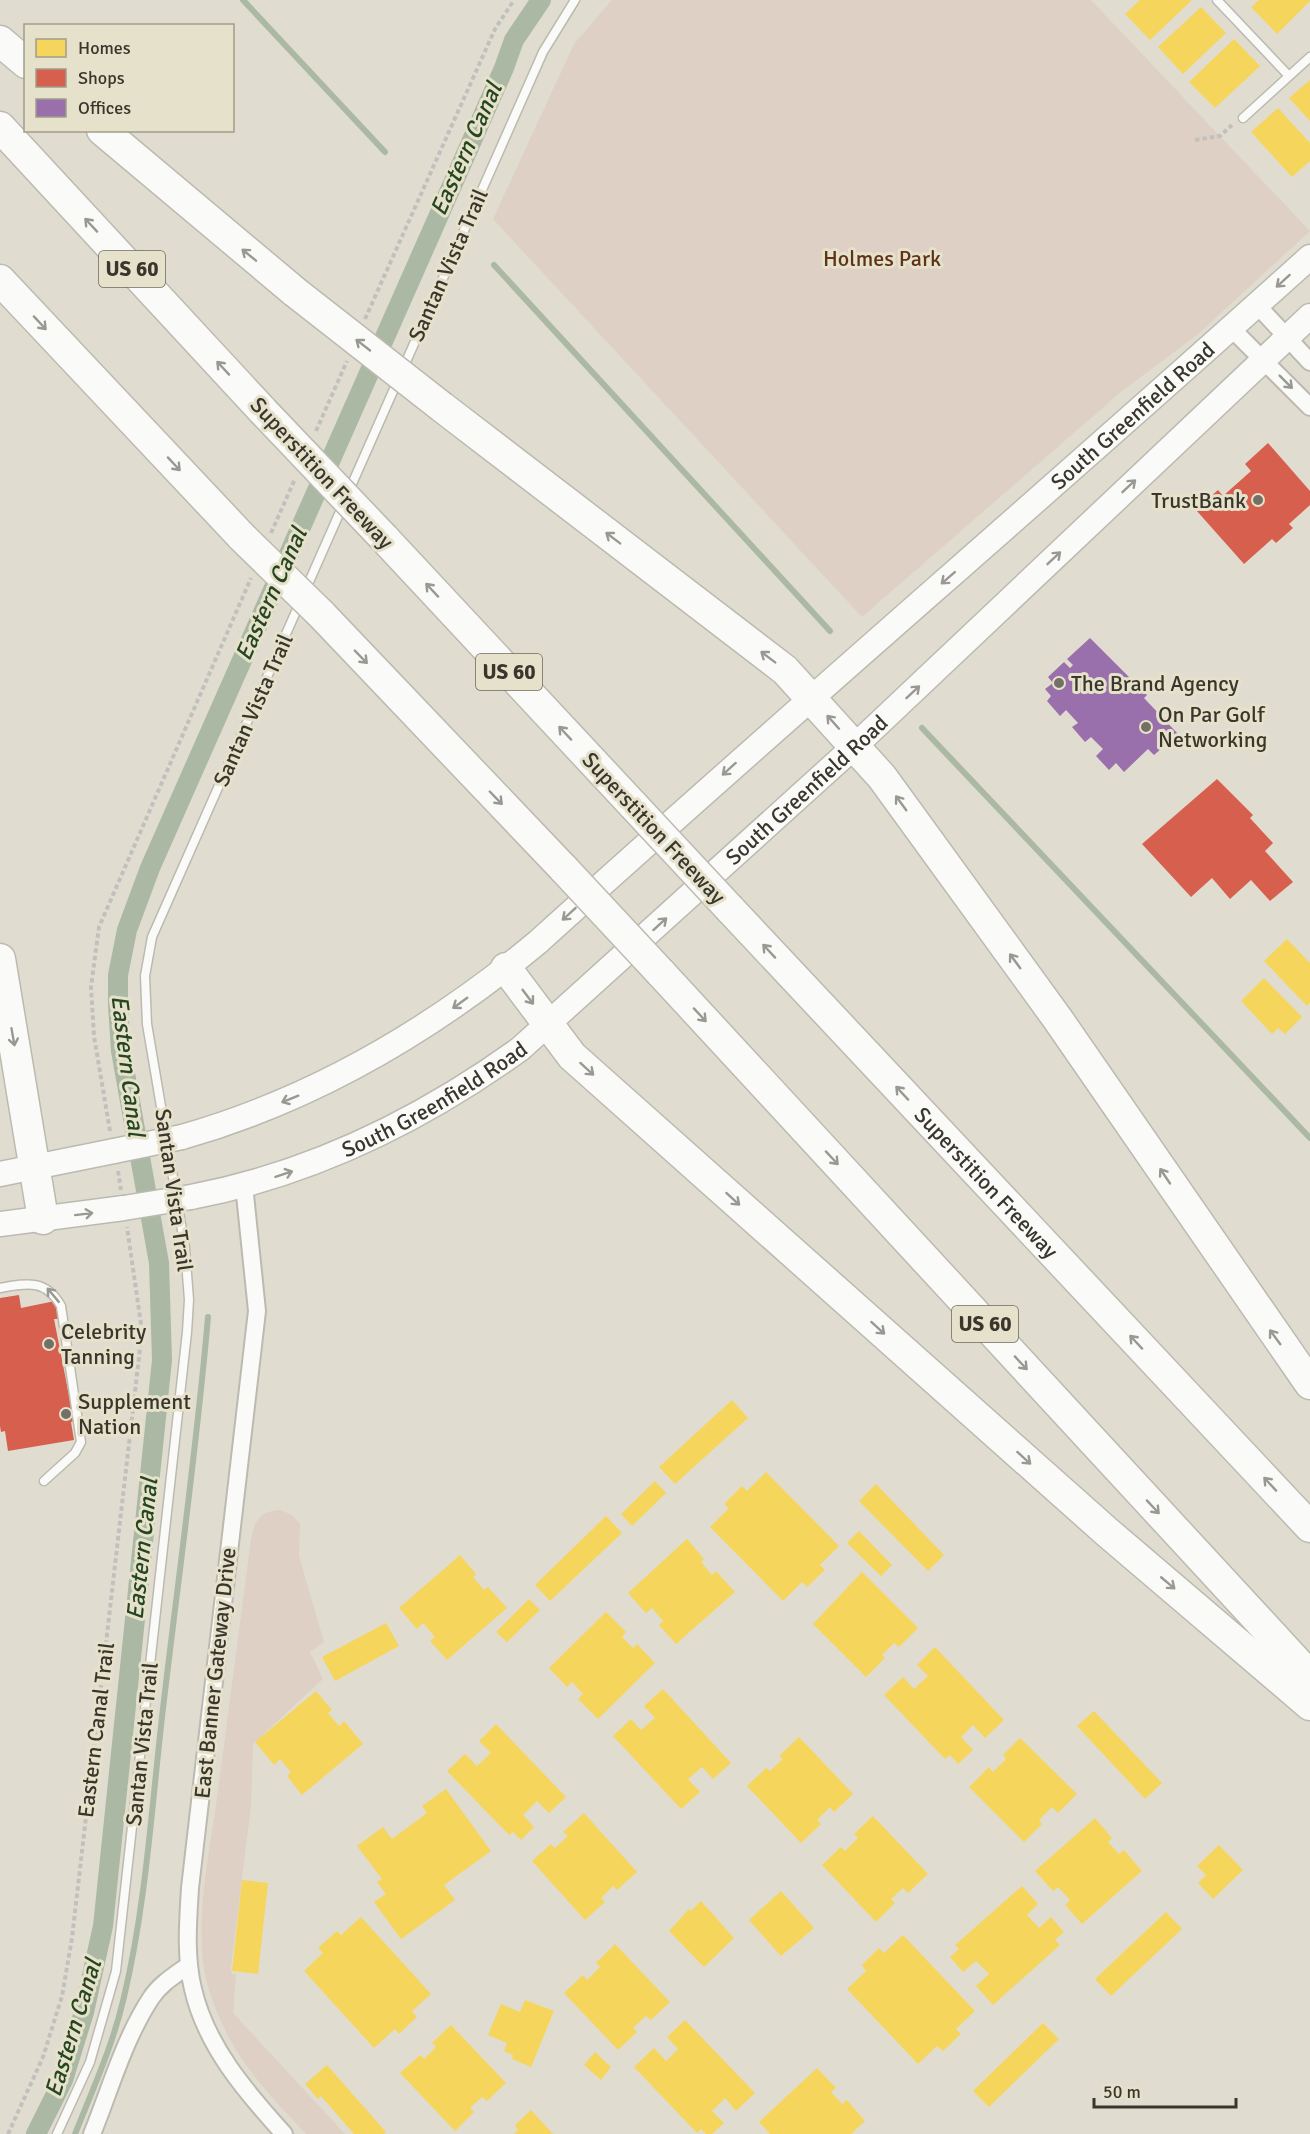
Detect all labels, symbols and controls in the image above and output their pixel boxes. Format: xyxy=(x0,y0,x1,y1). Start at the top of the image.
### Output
legend xyxy=(24,24,234,132)
text: Homes xyxy=(78,37,131,59)
text: Shops xyxy=(78,67,125,89)
water label: Eastern Canal xyxy=(423,76,509,220)
text: Offices xyxy=(78,97,131,119)
street label: Santan Vista Trail xyxy=(402,184,494,346)
one-way arrow xyxy=(84,217,98,232)
park label: Holmes Park xyxy=(823,245,941,272)
one-way arrow xyxy=(242,248,258,261)
road number: US 60 xyxy=(99,251,165,287)
one-way arrow xyxy=(1276,274,1291,288)
one-way arrow xyxy=(33,315,47,330)
street label: South Greenfield Road xyxy=(1045,336,1220,495)
one-way arrow xyxy=(355,339,371,352)
one-way arrow xyxy=(217,361,231,376)
one-way arrow xyxy=(1279,374,1294,389)
street label: Superstition Freeway xyxy=(245,391,400,555)
one-way arrow xyxy=(167,457,181,472)
one-way arrow xyxy=(1122,479,1137,494)
place label: TrustBank xyxy=(1151,487,1246,514)
marker: TrustBank xyxy=(1251,493,1265,507)
water label: Eastern Canal xyxy=(228,521,314,665)
one-way arrow xyxy=(606,532,622,545)
one-way arrow xyxy=(1047,551,1062,565)
one-way arrow xyxy=(941,571,956,585)
one-way arrow xyxy=(425,583,439,598)
street label: Santan Vista Trail xyxy=(207,629,299,791)
one-way arrow xyxy=(354,649,368,664)
one-way arrow xyxy=(760,650,776,663)
road number: US 60 xyxy=(476,654,542,690)
place label: The Brand Agency xyxy=(1071,670,1240,697)
marker: The Brand Agency xyxy=(1052,676,1066,690)
one-way arrow xyxy=(905,685,920,699)
place label: On Par Golf Networking xyxy=(1158,701,1267,753)
street label: South Greenfield Road xyxy=(720,709,893,870)
one-way arrow xyxy=(826,715,840,730)
marker: On Par Golf Networking xyxy=(1139,720,1153,734)
one-way arrow xyxy=(558,725,572,740)
street label: Superstition Freeway xyxy=(577,746,732,910)
one-way arrow xyxy=(722,762,737,776)
one-way arrow xyxy=(488,790,503,805)
one-way arrow xyxy=(895,796,907,812)
one-way arrow xyxy=(561,907,576,921)
one-way arrow xyxy=(652,917,667,931)
one-way arrow xyxy=(762,943,776,958)
one-way arrow xyxy=(1009,954,1022,970)
one-way arrow xyxy=(521,988,534,1004)
water label: Eastern Canal xyxy=(104,994,152,1140)
one-way arrow xyxy=(452,997,468,1009)
one-way arrow xyxy=(693,1007,707,1022)
one-way arrow xyxy=(8,1027,19,1046)
street label: South Greenfield Road xyxy=(337,1035,532,1163)
one-way arrow xyxy=(579,1062,594,1076)
one-way arrow xyxy=(895,1085,910,1100)
one-way arrow xyxy=(281,1094,300,1105)
street label: Superstition Freeway xyxy=(909,1101,1065,1264)
street label: Santan Vista Trail xyxy=(149,1107,199,1273)
one-way arrow xyxy=(825,1151,839,1166)
one-way arrow xyxy=(274,1167,293,1178)
one-way arrow xyxy=(1159,1169,1171,1185)
one-way arrow xyxy=(725,1192,740,1206)
one-way arrow xyxy=(73,1208,93,1219)
one-way arrow xyxy=(46,1288,60,1304)
road number: US 60 xyxy=(952,1306,1018,1342)
place label: Celebrity Tanning xyxy=(61,1318,147,1370)
one-way arrow xyxy=(871,1321,886,1335)
one-way arrow xyxy=(1269,1330,1281,1346)
one-way arrow xyxy=(1130,1335,1144,1350)
marker: Celebrity Tanning xyxy=(42,1337,56,1351)
one-way arrow xyxy=(1014,1356,1028,1371)
place label: Supplement Nation xyxy=(78,1388,191,1440)
marker: Supplement Nation xyxy=(59,1407,73,1421)
one-way arrow xyxy=(1016,1451,1031,1465)
water label: Eastern Canal xyxy=(120,1475,165,1621)
one-way arrow xyxy=(1263,1477,1277,1492)
one-way arrow xyxy=(1146,1499,1161,1514)
street label: East Banner Gateway Drive xyxy=(188,1546,242,1800)
one-way arrow xyxy=(1160,1576,1175,1590)
street label: Eastern Canal Trail xyxy=(72,1641,120,1819)
street label: Santan Vista Trail xyxy=(120,1661,164,1827)
water label: Eastern Canal xyxy=(38,1954,109,2100)
scale bar xyxy=(1094,2071,1236,2109)
text: 50 m xyxy=(1103,2081,1141,2103)

